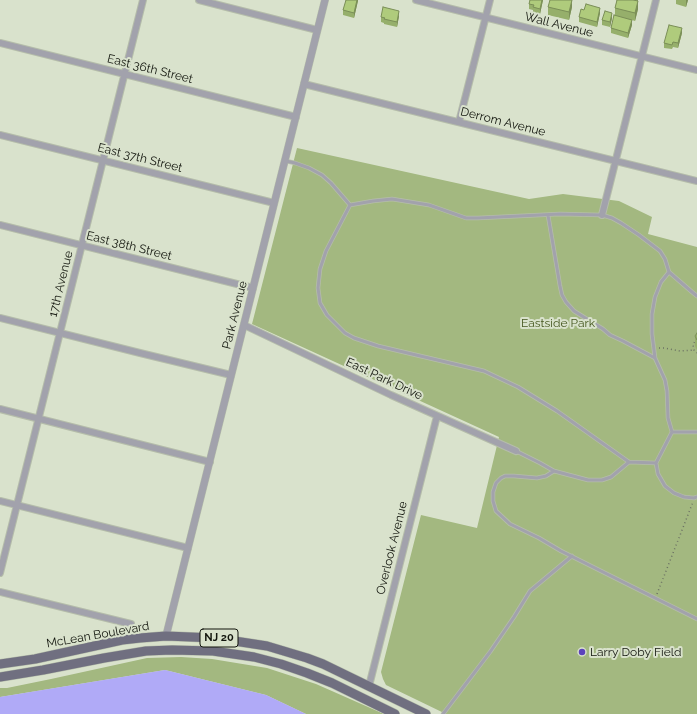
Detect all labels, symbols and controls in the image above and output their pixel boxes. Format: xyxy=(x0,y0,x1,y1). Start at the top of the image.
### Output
street label: Wall Avenue xyxy=(523,10,595,40)
street label: East 36th Street xyxy=(106,51,194,87)
street label: Derrom Avenue xyxy=(459,104,547,140)
street label: East 37th Street xyxy=(96,141,184,175)
street label: East 38th Street xyxy=(85,228,173,264)
street label: 17th Avenue xyxy=(46,249,76,319)
street label: Park Avenue xyxy=(220,279,250,351)
park label: Eastside Park xyxy=(521,316,595,330)
street label: East Park Drive xyxy=(343,355,425,403)
street label: Overlook Avenue xyxy=(373,500,411,596)
street label: McLean Boulevard xyxy=(45,619,151,651)
road number: NJ 20 xyxy=(200,629,238,647)
place label: Larry Doby Field xyxy=(590,645,681,659)
marker: Larry Doby Field xyxy=(577,647,587,657)

